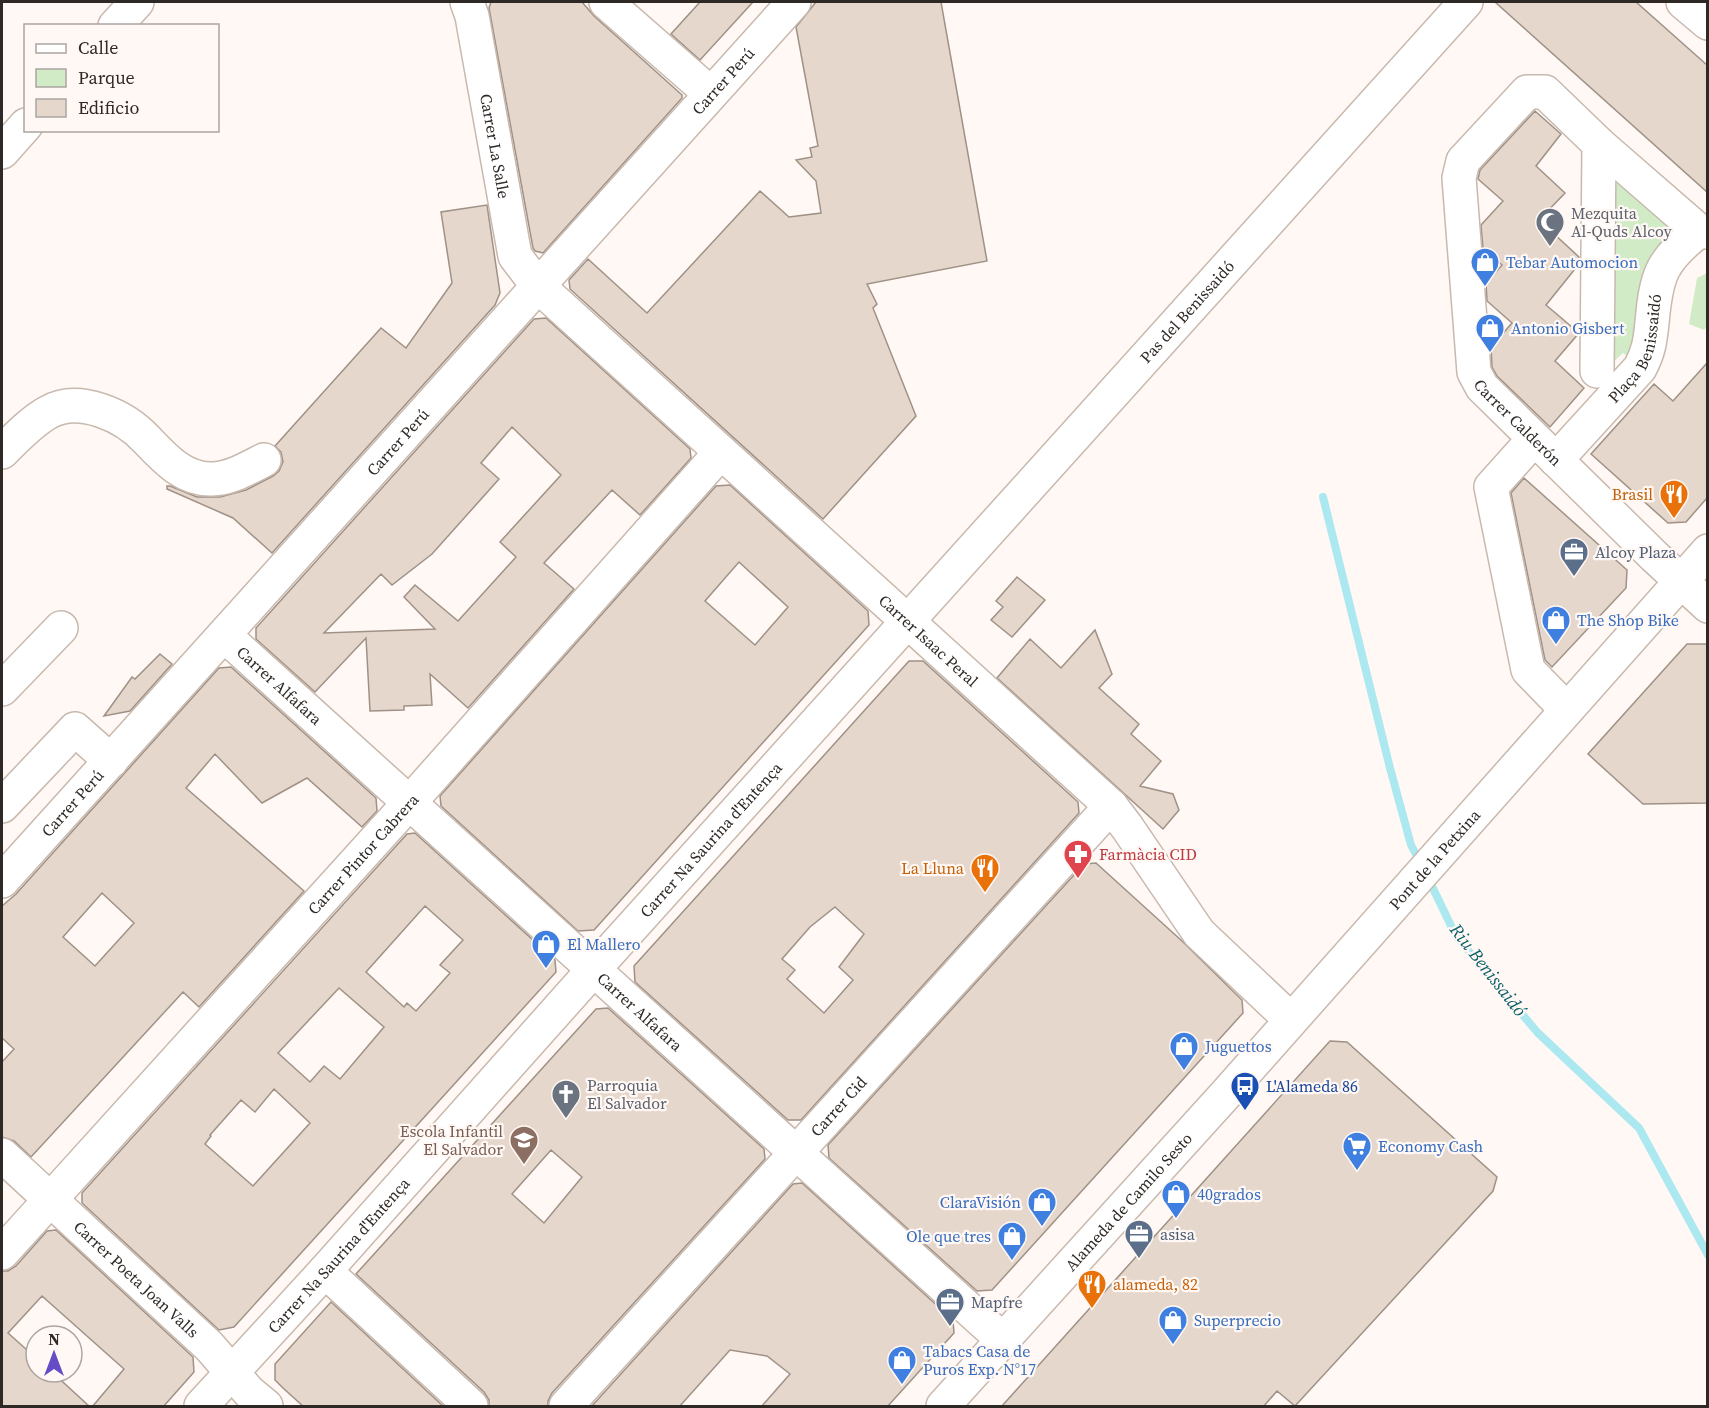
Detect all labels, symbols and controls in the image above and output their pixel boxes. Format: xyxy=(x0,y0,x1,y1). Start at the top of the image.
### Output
legend xyxy=(24,24,219,132)
text: Calle xyxy=(78,35,118,60)
street label: Carrer Perú xyxy=(687,42,759,119)
text: Parque xyxy=(78,65,135,90)
street label: Carrer La Salle xyxy=(475,92,515,200)
text: Edificio xyxy=(78,95,139,120)
place label: Mezquita Al-Quds Alcoy xyxy=(1571,202,1673,242)
mosque icon: Mezquita Al-Quds Alcoy xyxy=(1534,206,1566,248)
shop icon: Tebar Automocion xyxy=(1469,246,1501,288)
place label: Tebar Automocion xyxy=(1506,251,1638,273)
street label: Pas del Benissaidó xyxy=(1135,255,1239,368)
street label: Plaça Benissaidó xyxy=(1603,292,1666,407)
shop icon: Antonio Gisbert xyxy=(1474,312,1506,354)
place label: Antonio Gisbert xyxy=(1511,317,1625,339)
street label: Carrer Calderón xyxy=(1469,375,1567,471)
street label: Carrer Perú xyxy=(361,403,434,480)
restaurant icon: Brasil xyxy=(1658,478,1690,520)
place label: Brasil xyxy=(1612,483,1653,505)
office icon: Alcoy Plaza xyxy=(1558,536,1590,578)
place label: Alcoy Plaza xyxy=(1595,541,1677,563)
street label: Carrer Isaac Peral xyxy=(874,589,983,692)
shop icon: The Shop Bike xyxy=(1540,604,1572,646)
place label: The Shop Bike xyxy=(1577,609,1679,631)
street label: Carrer Alfafara xyxy=(232,641,328,730)
street label: Carrer Na Saurina d'Entença xyxy=(635,756,787,922)
street label: Carrer Perú xyxy=(36,765,108,841)
street label: Carrer Pintor Cabrera xyxy=(303,788,424,919)
street label: Pont de la Petxina xyxy=(1384,804,1485,914)
pharmacy icon: Farmàcia CID xyxy=(1062,838,1094,880)
place label: Farmàcia CID xyxy=(1099,843,1197,865)
restaurant icon: La Lluna xyxy=(969,852,1001,894)
place label: La Lluna xyxy=(901,857,965,879)
water label: Riu Benissaidó xyxy=(1444,917,1533,1021)
shop icon: El Mallero xyxy=(530,928,562,970)
place label: El Mallero xyxy=(567,933,641,955)
street label: Carrer Alfafara xyxy=(593,967,688,1056)
shop icon: Juguettos xyxy=(1168,1030,1200,1072)
place label: Juguettos xyxy=(1204,1035,1272,1057)
bus stop icon: L'Alameda 86 xyxy=(1229,1070,1261,1112)
street label: Carrer Cid xyxy=(805,1071,871,1141)
place label: Parroquia El Salvador xyxy=(587,1074,667,1114)
place label: L'Alameda 86 xyxy=(1266,1075,1358,1097)
church icon: Parroquia El Salvador xyxy=(550,1078,582,1120)
place label: Escola Infantil El Salvador xyxy=(400,1120,503,1160)
school or university icon: Escola Infantil El Salvador xyxy=(508,1124,540,1166)
street label: Alameda de Camilo Sesto xyxy=(1060,1127,1197,1276)
supermarket icon: Economy Cash xyxy=(1341,1130,1373,1172)
place label: Economy Cash xyxy=(1378,1135,1484,1157)
street label: Carrer Na Saurina d'Entença xyxy=(262,1172,415,1338)
shop icon: 40grados xyxy=(1160,1178,1192,1220)
place label: 40grados xyxy=(1197,1183,1261,1205)
shop icon: ClaraVisión xyxy=(1026,1186,1058,1228)
place label: ClaraVisión xyxy=(940,1191,1021,1213)
street label: Carrer Poeta Joan Valls xyxy=(69,1216,204,1343)
office icon: asisa xyxy=(1123,1218,1155,1260)
shop icon: Ole que tres xyxy=(996,1220,1028,1262)
place label: asisa xyxy=(1160,1223,1196,1245)
place label: Ole que tres xyxy=(906,1225,991,1247)
restaurant icon: alameda, 82 xyxy=(1076,1268,1108,1310)
place label: alameda, 82 xyxy=(1113,1273,1198,1295)
office icon: Mapfre xyxy=(934,1286,966,1328)
place label: Mapfre xyxy=(971,1291,1023,1313)
shop icon: Superprecio xyxy=(1157,1304,1189,1346)
place label: Superprecio xyxy=(1194,1309,1281,1331)
north arrow xyxy=(24,1324,84,1384)
text: N xyxy=(48,1328,60,1350)
place label: Tabacs Casa de Puros Exp. N°17 xyxy=(923,1340,1036,1380)
shop icon: Tabacs Casa de Puros Exp. N°17 xyxy=(886,1344,918,1386)

